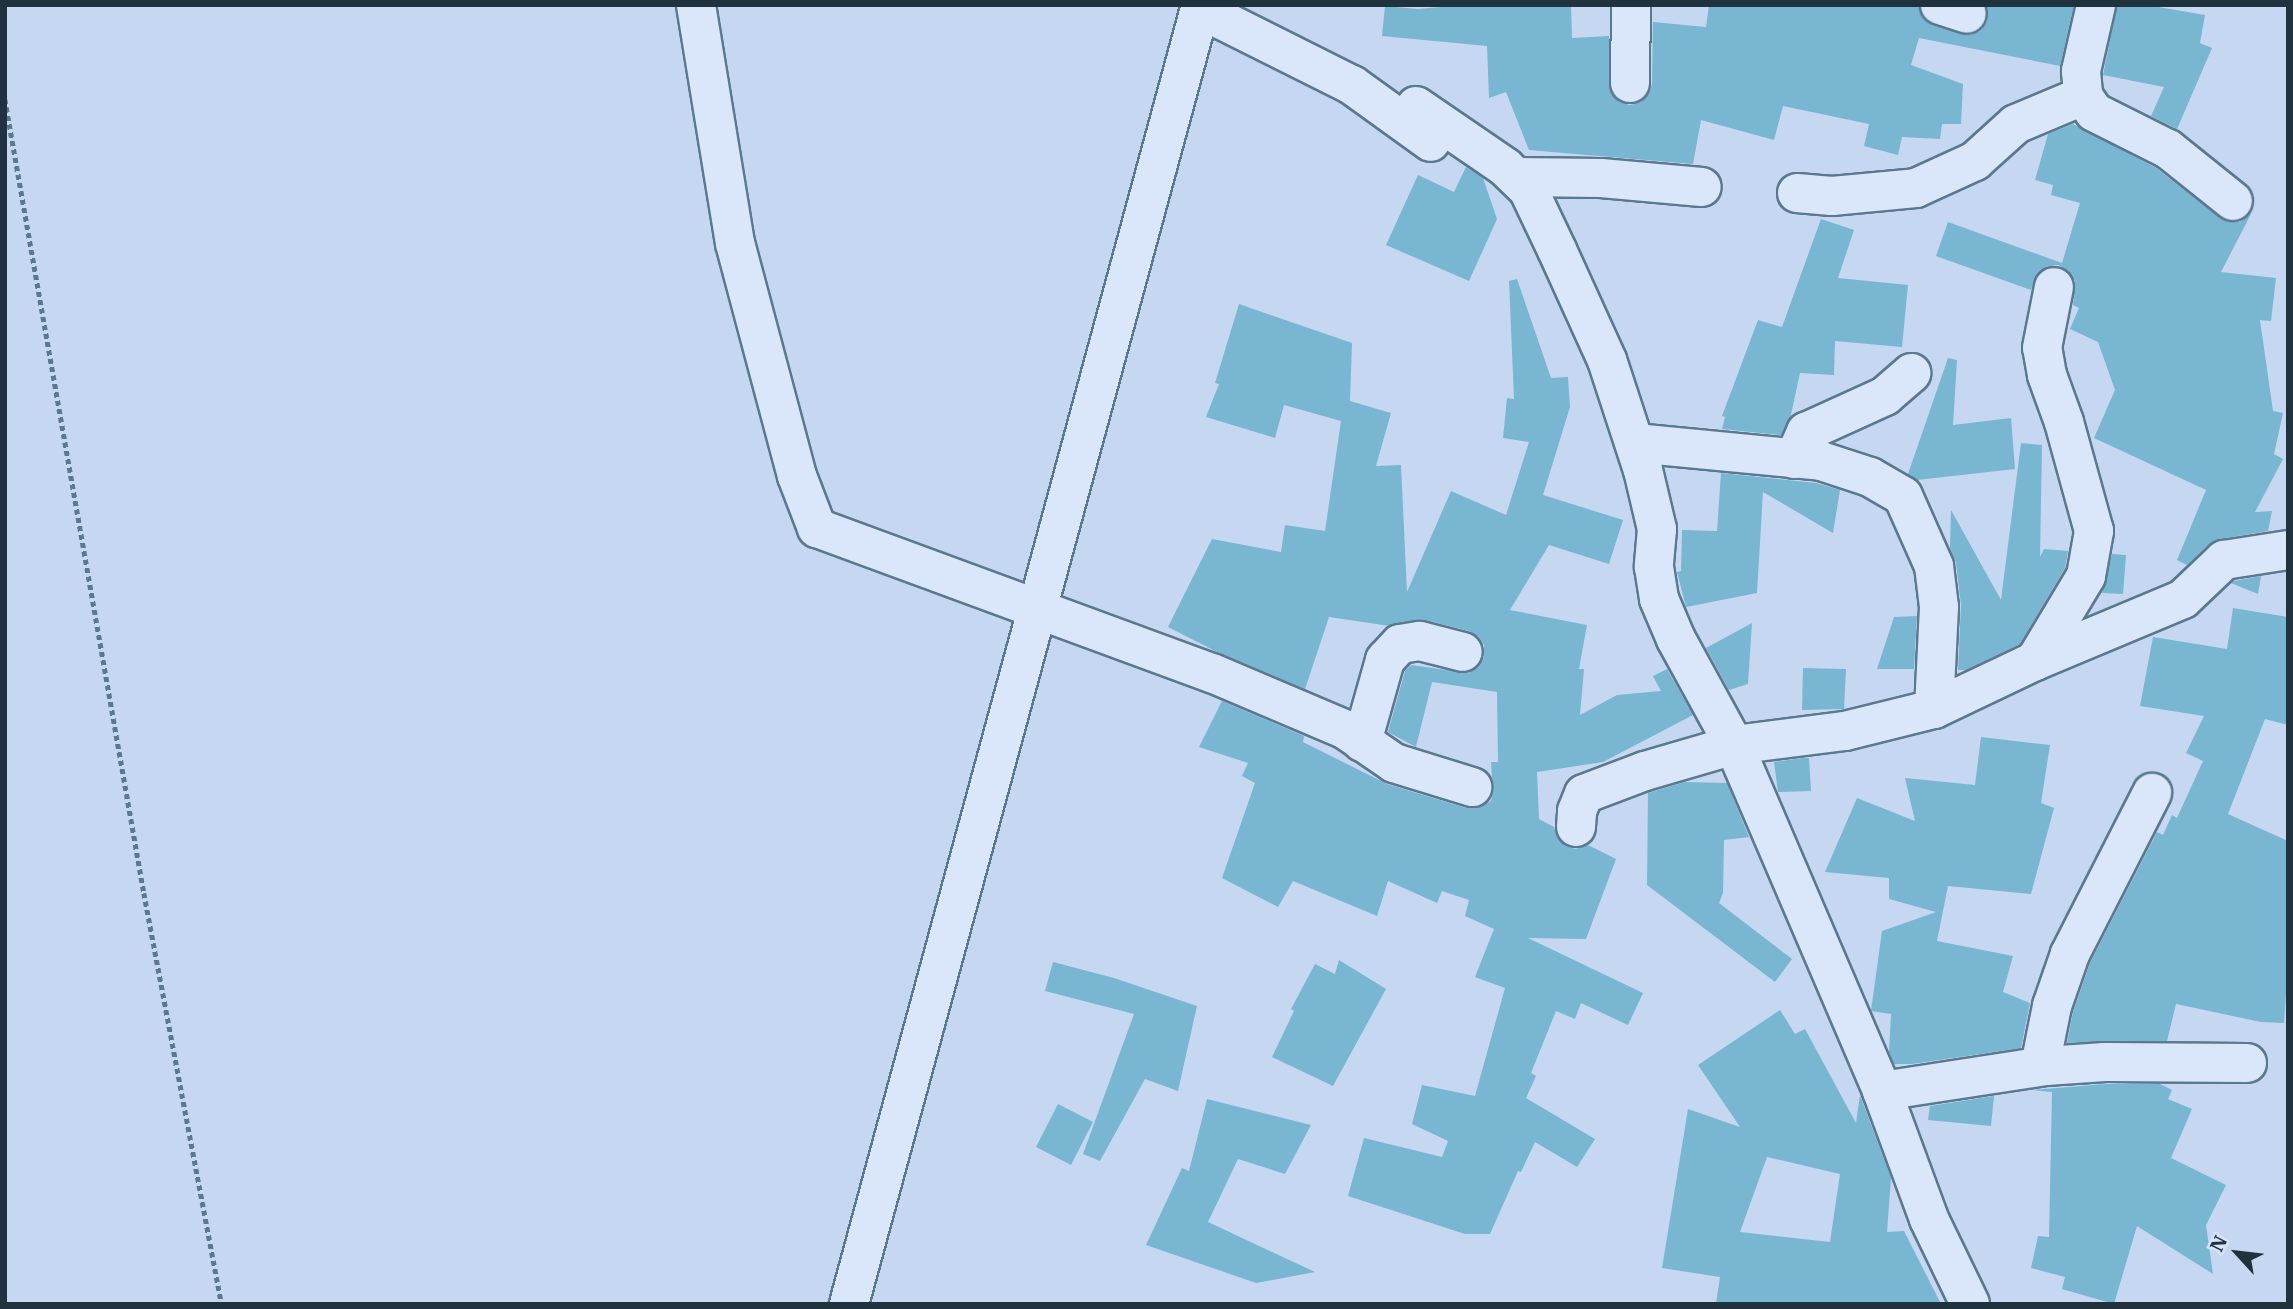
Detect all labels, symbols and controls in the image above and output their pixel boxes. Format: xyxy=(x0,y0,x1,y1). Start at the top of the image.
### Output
north arrow xyxy=(2202,1218,2272,1288)
text: N xyxy=(2204,1231,2232,1256)

